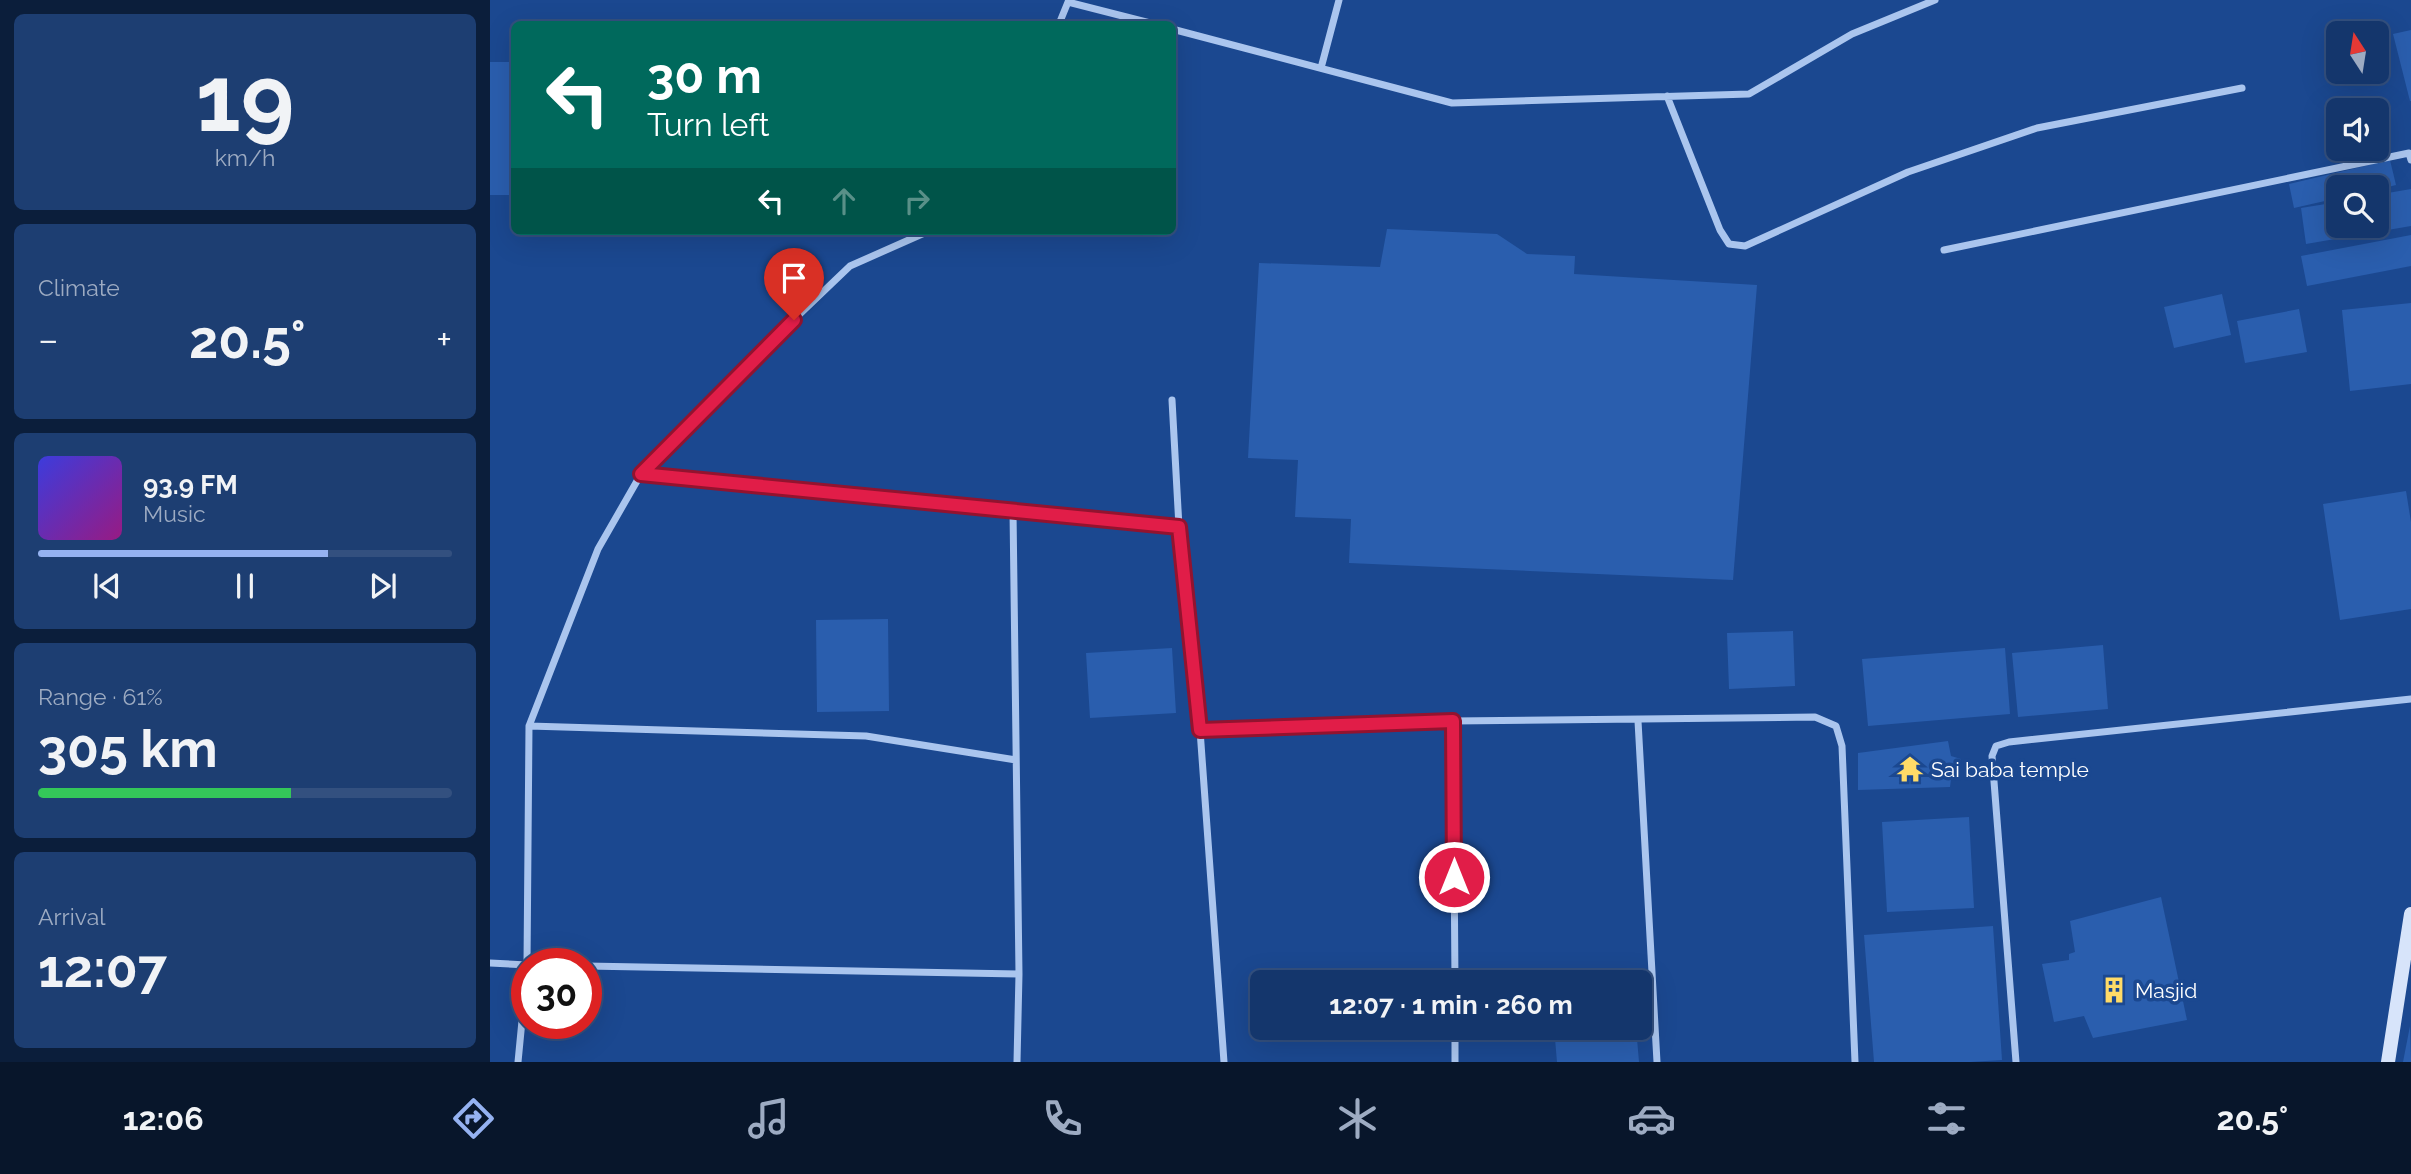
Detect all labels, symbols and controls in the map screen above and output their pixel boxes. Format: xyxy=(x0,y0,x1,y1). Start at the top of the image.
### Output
north arrow xyxy=(2326,21,2389,84)
map controls xyxy=(2326,21,2389,238)
text: 19 xyxy=(196,45,294,152)
text: 30 m xyxy=(647,47,762,104)
icon: left xyxy=(532,49,623,140)
button: sound xyxy=(2326,98,2389,161)
text: Turn left xyxy=(647,106,769,143)
text: km/h xyxy=(215,144,275,171)
button: search xyxy=(2326,175,2389,238)
icon: left xyxy=(752,182,790,220)
icon: ahead xyxy=(825,182,863,220)
icon: right xyxy=(898,182,936,220)
pin xyxy=(764,248,824,320)
icon: arrive xyxy=(775,259,813,297)
text: Climate xyxy=(38,274,120,301)
text: 20.5° xyxy=(189,309,306,370)
text: − xyxy=(38,317,58,362)
text: + xyxy=(436,317,452,362)
text: 93.9 FM xyxy=(143,470,238,500)
text: Music xyxy=(143,500,206,527)
icon: previous xyxy=(88,567,126,605)
icon: pause xyxy=(226,567,264,605)
icon: next xyxy=(364,567,402,605)
text: Range · 61% xyxy=(38,683,163,710)
text: 305 km xyxy=(38,718,218,779)
temple icon: Sai baba temple xyxy=(1895,754,1925,784)
place label: Sai baba temple xyxy=(1931,757,2089,782)
position arrow xyxy=(1417,840,1491,914)
text: Arrival xyxy=(38,903,105,930)
text: 12:07 xyxy=(38,938,167,999)
speed limit sign: 30 xyxy=(511,948,602,1039)
building icon: Masjid xyxy=(2099,975,2129,1005)
place label: Masjid xyxy=(2135,978,2197,1003)
text: 12:07 · 1 min · 260 m xyxy=(1329,990,1573,1020)
icon: directions xyxy=(449,1094,498,1143)
icon: music xyxy=(744,1094,793,1143)
icon: phone xyxy=(1038,1094,1087,1143)
icon: climate xyxy=(1333,1094,1382,1143)
icon: car xyxy=(1627,1094,1676,1143)
icon: filters xyxy=(1922,1094,1971,1143)
text: 12:06 xyxy=(123,1100,204,1137)
text: 20.5° xyxy=(2216,1100,2288,1137)

